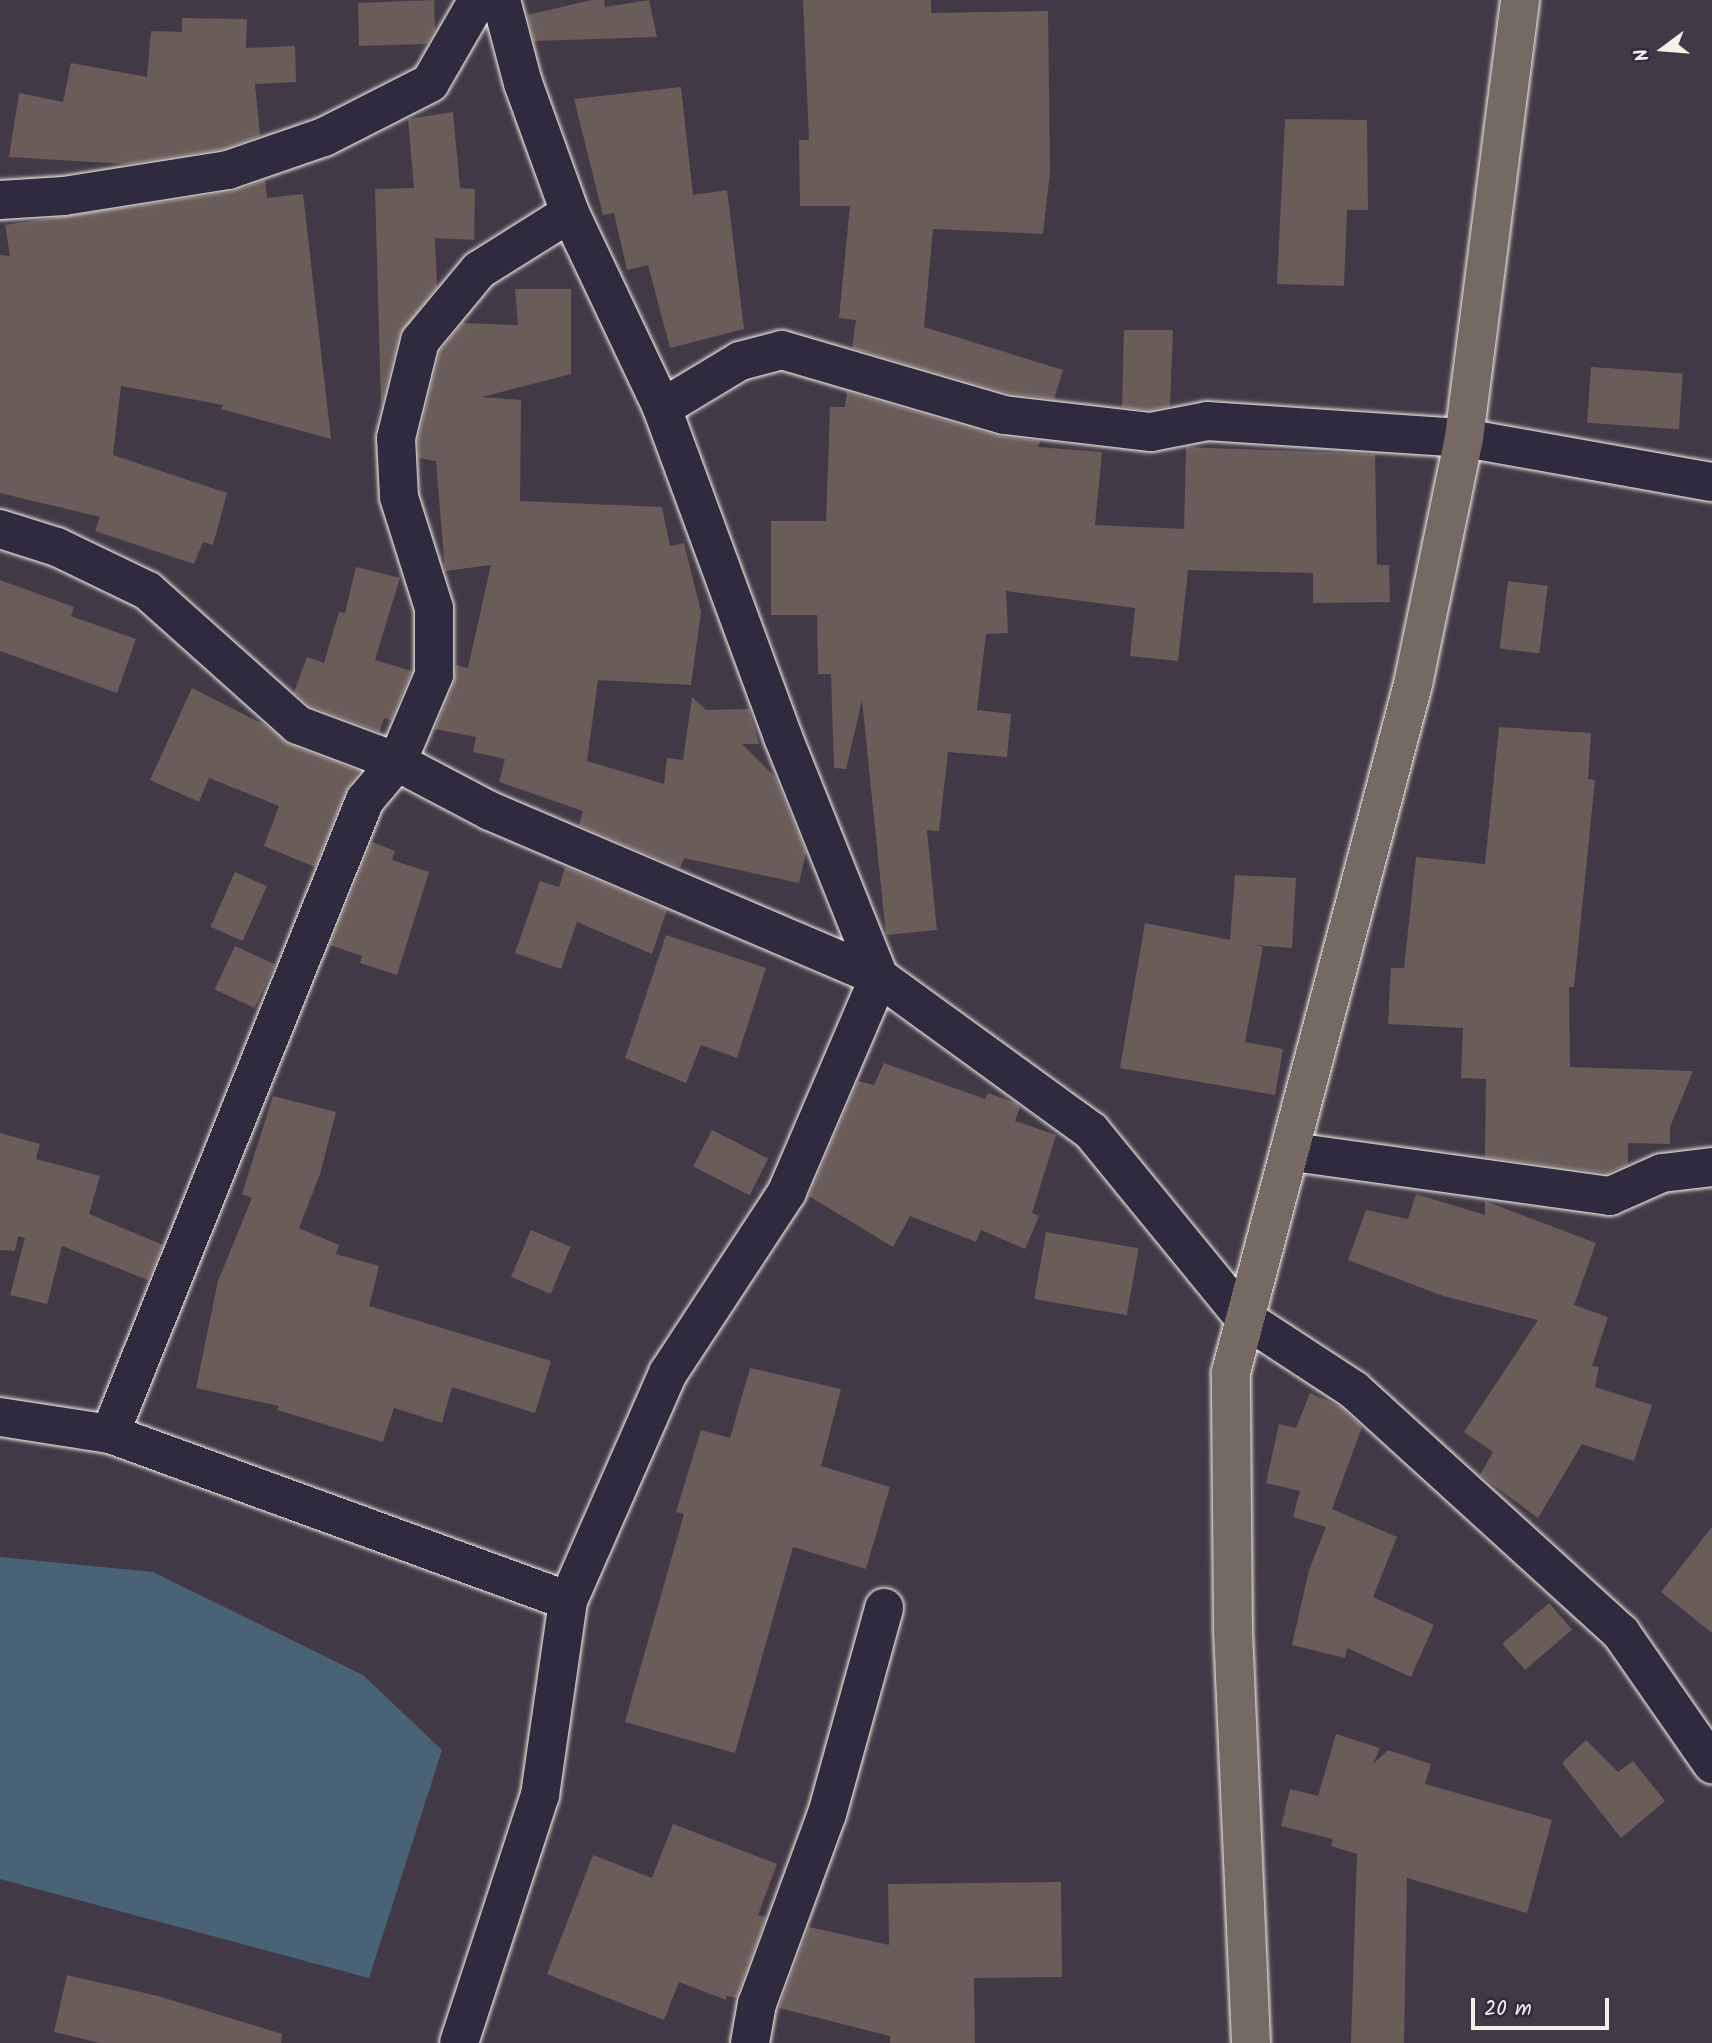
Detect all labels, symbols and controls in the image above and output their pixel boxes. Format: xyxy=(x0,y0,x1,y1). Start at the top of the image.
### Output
north arrow xyxy=(1628,14,1698,84)
text: N xyxy=(1627,45,1659,65)
scale bar xyxy=(1474,1983,1612,2027)
text: 20 m xyxy=(1484,1993,1532,2026)

